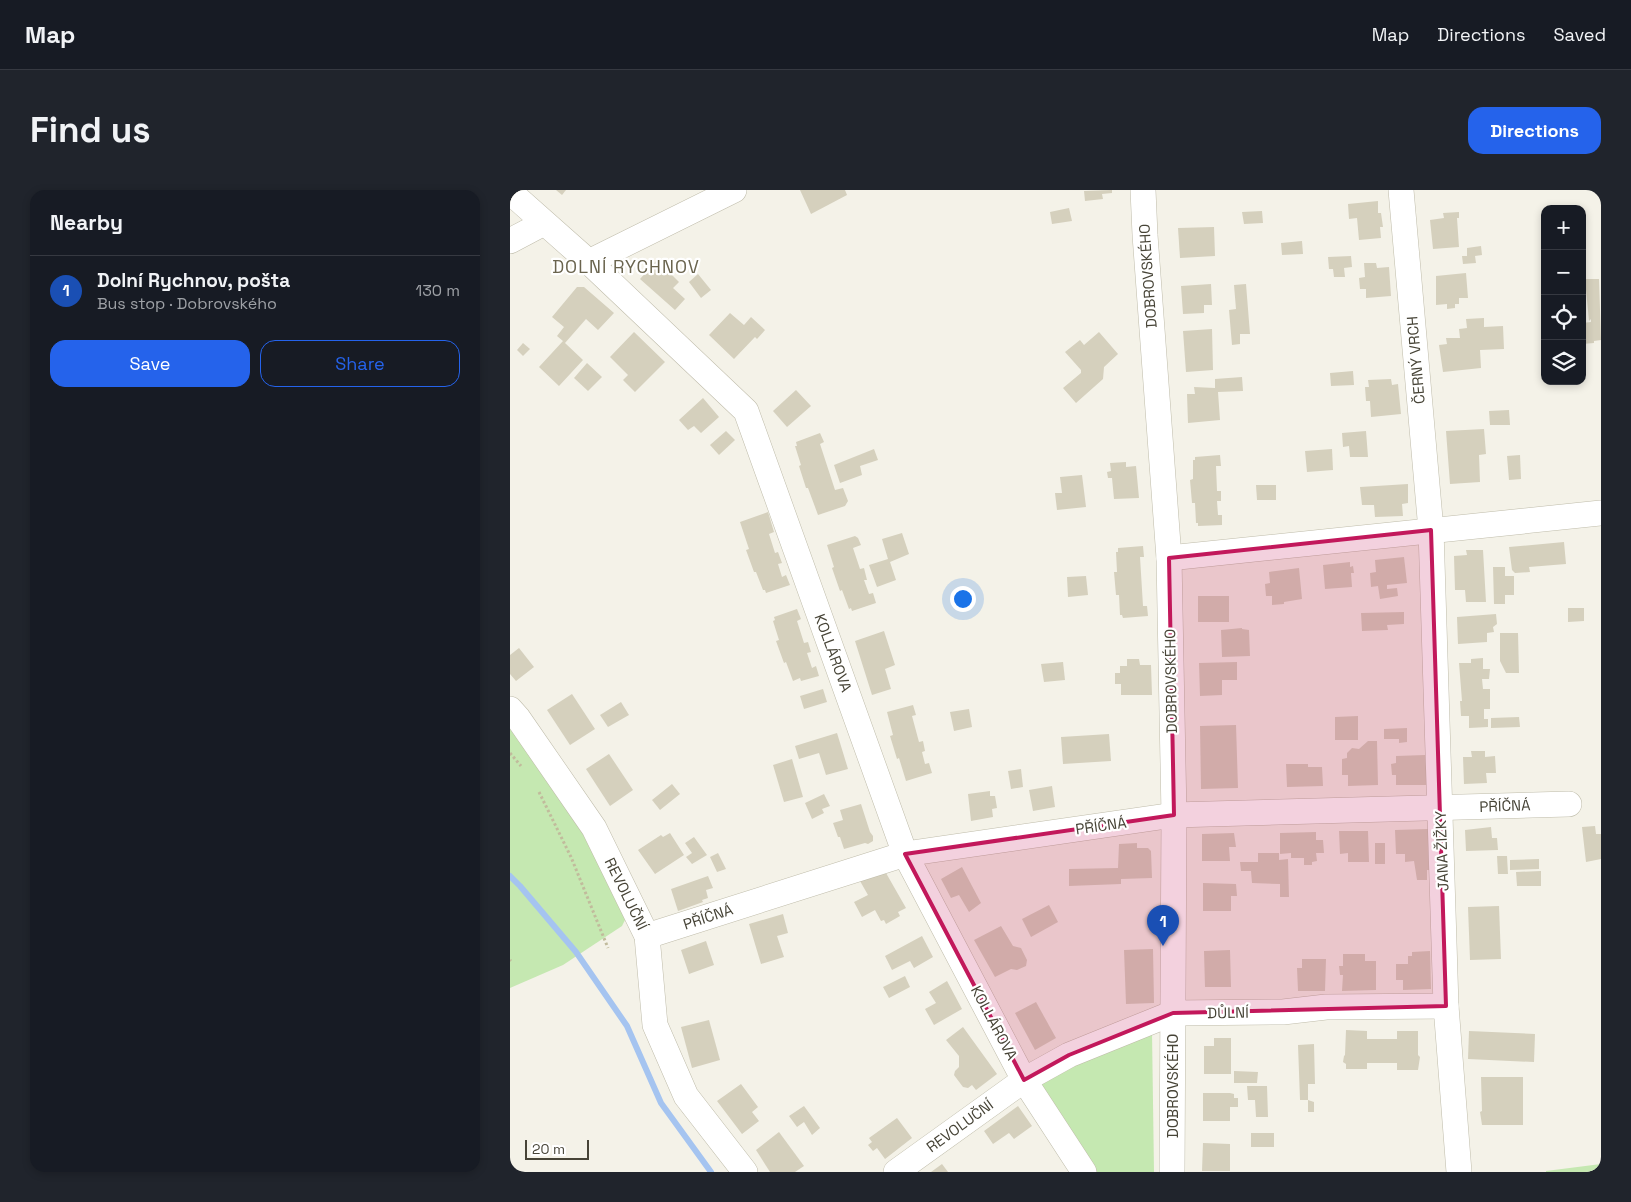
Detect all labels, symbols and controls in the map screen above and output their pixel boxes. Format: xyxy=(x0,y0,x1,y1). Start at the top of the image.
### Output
text: Map xyxy=(25,19,75,50)
text: Map xyxy=(1372,23,1409,46)
text: Directions xyxy=(1437,23,1526,46)
text: Saved xyxy=(1554,23,1606,46)
button: Directions xyxy=(1468,107,1601,154)
text: Find us xyxy=(30,108,151,152)
map controls xyxy=(1541,205,1586,385)
button: + xyxy=(1541,205,1586,250)
text: Nearby xyxy=(50,209,123,236)
street label: DOBROVSKÉHO xyxy=(1134,223,1161,329)
button: − xyxy=(1541,250,1586,295)
district label: DOLNÍ RYCHNOV xyxy=(552,255,700,278)
text: Dolní Rychnov, pošta xyxy=(97,268,290,293)
text: 1 xyxy=(62,280,70,301)
text: 130 m xyxy=(416,280,460,301)
text: Bus stop · Dobrovského xyxy=(97,293,277,314)
button: locate xyxy=(1541,295,1586,340)
street label: ČERNÝ VRCH xyxy=(1402,315,1429,405)
button: Save xyxy=(50,340,250,387)
button: Share xyxy=(260,340,460,387)
button: layers xyxy=(1541,340,1586,385)
your location xyxy=(950,586,976,612)
street label: KOLLÁROVA xyxy=(811,611,857,695)
street label: DOBROVSKÉHO xyxy=(1160,629,1181,733)
street label: PŘÍČNÁ xyxy=(1479,795,1531,816)
street label: JANA ŽIŽKY xyxy=(1431,811,1452,891)
street label: PŘÍČNÁ xyxy=(1074,812,1128,838)
street label: REVOLUČNÍ xyxy=(601,854,652,933)
street label: PŘÍČNÁ xyxy=(681,899,736,933)
pin: 1 xyxy=(1147,905,1179,946)
street label: KOLLÁROVA xyxy=(967,982,1022,1064)
street label: DŮLNÍ xyxy=(1207,1003,1249,1022)
street label: DOBROVSKÉHO xyxy=(1163,1034,1182,1138)
street label: REVOLUČNÍ xyxy=(922,1095,997,1156)
scale bar xyxy=(525,1137,589,1160)
text: 20 m xyxy=(532,1140,565,1158)

